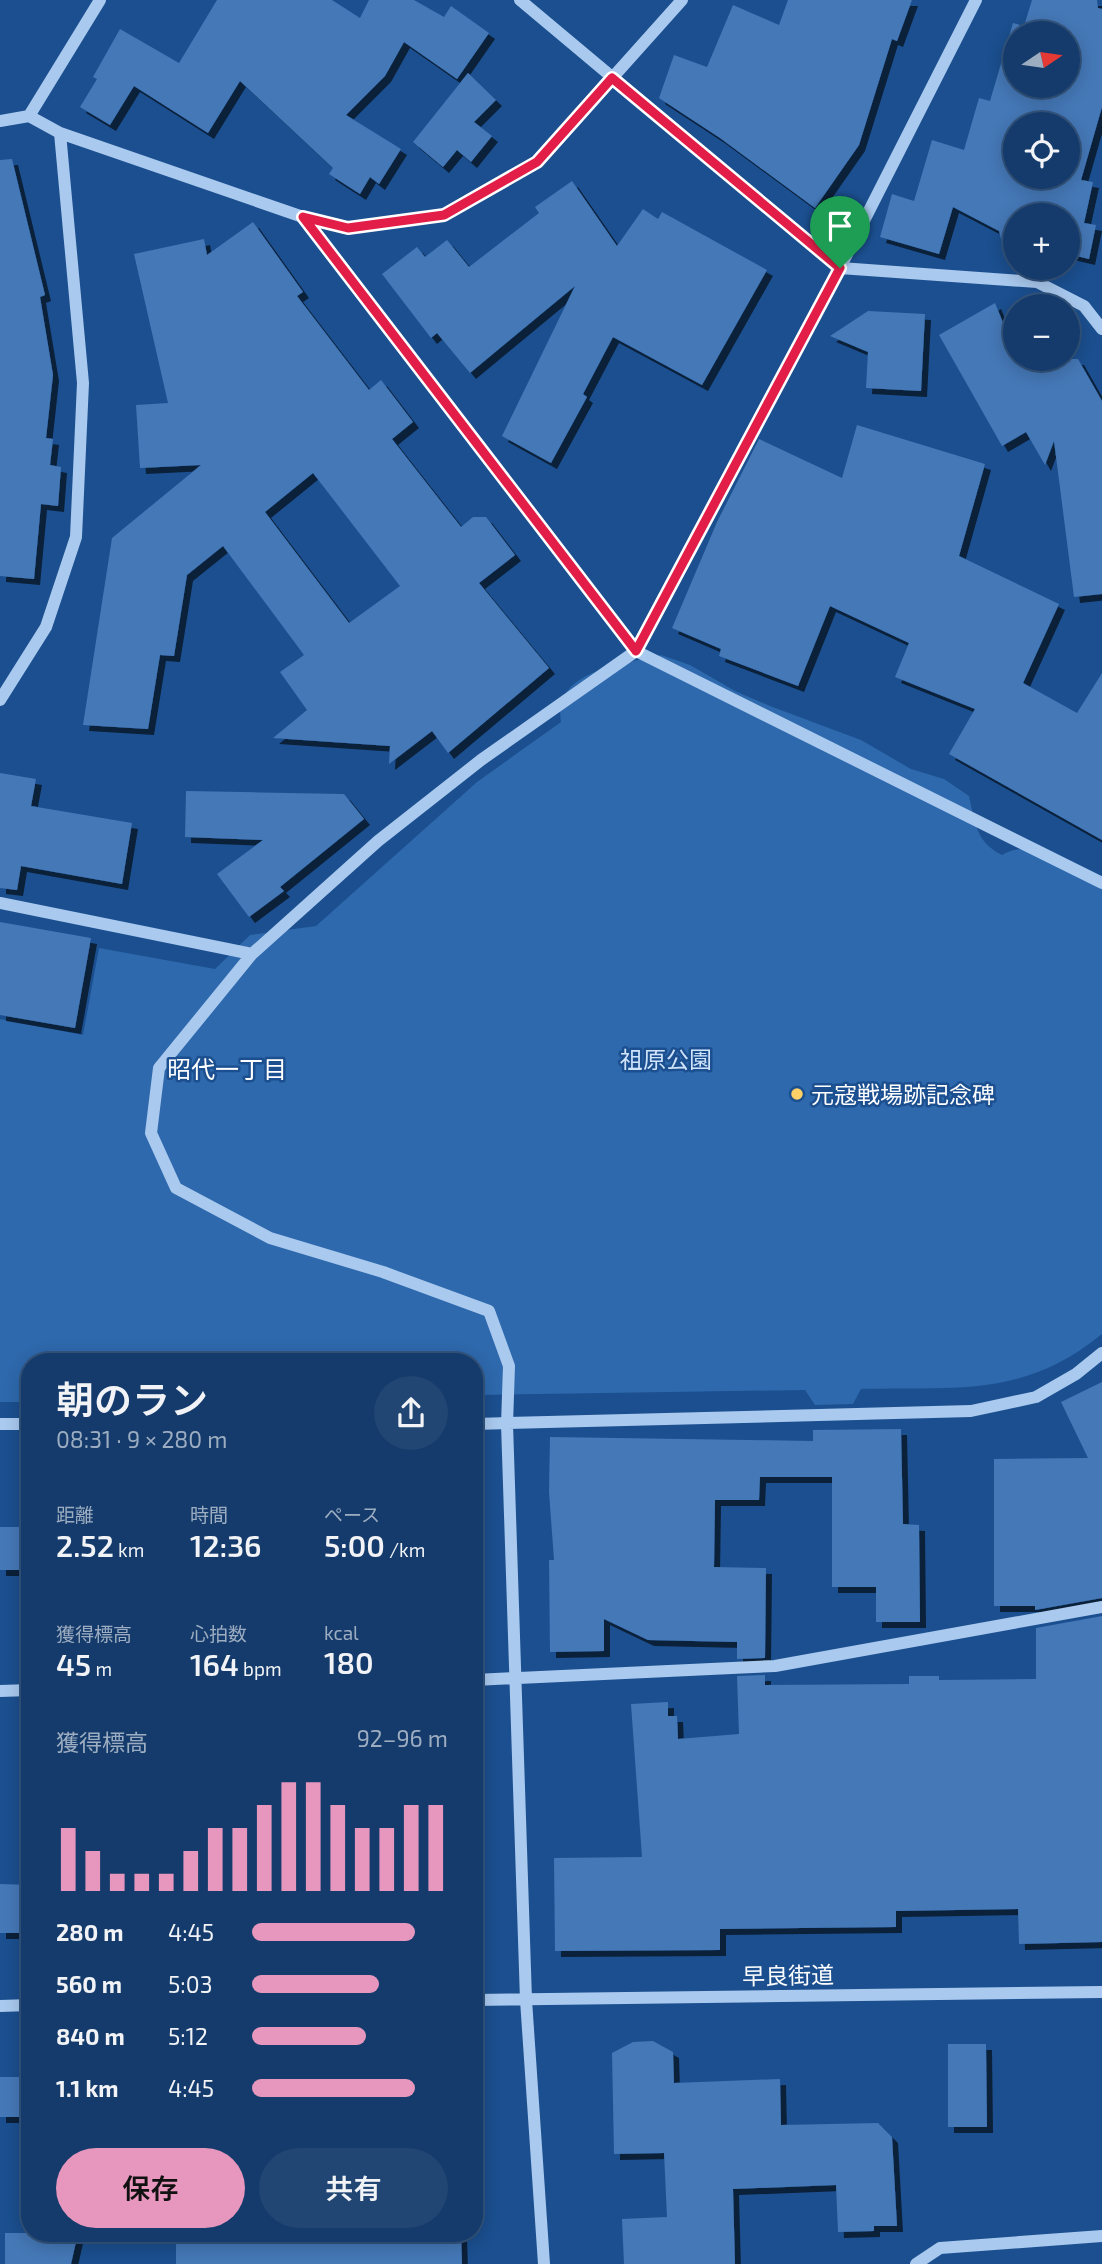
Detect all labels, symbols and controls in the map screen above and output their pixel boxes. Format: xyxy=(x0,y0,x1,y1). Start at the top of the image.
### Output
north arrow xyxy=(1003,21,1080,98)
map controls xyxy=(1003,21,1080,371)
button: locate xyxy=(1003,112,1080,189)
pin xyxy=(810,196,870,268)
button: + xyxy=(1003,203,1080,280)
icon: arrive xyxy=(821,207,859,245)
button: − xyxy=(1003,294,1080,371)
park label: 祖原公園 xyxy=(620,1045,712,1073)
district label: 昭代一丁目 xyxy=(167,1054,287,1083)
place label: 元寇戦場跡記念碑 xyxy=(811,1080,995,1108)
marker: 元寇戦場跡記念碑 xyxy=(789,1086,805,1102)
text: 朝のラン xyxy=(56,1376,208,1422)
button: share xyxy=(374,1376,448,1450)
text: 08:31 · 9 × 280 m xyxy=(56,1425,227,1453)
text: 距離 xyxy=(56,1503,94,1526)
text: 時間 xyxy=(190,1503,228,1526)
text: ペース xyxy=(324,1503,380,1526)
text: 2.52 xyxy=(56,1527,114,1563)
text: 12:36 xyxy=(190,1527,262,1563)
text: 5:00 xyxy=(324,1527,385,1563)
text: km xyxy=(114,1538,144,1561)
text: /km xyxy=(385,1538,425,1561)
text: kcal xyxy=(324,1621,359,1644)
text: 獲得標高 xyxy=(56,1622,132,1645)
text: 心拍数 xyxy=(190,1622,247,1645)
text: 180 xyxy=(324,1644,374,1680)
text: 45 xyxy=(56,1646,91,1682)
text: 164 xyxy=(190,1646,239,1682)
text: m xyxy=(91,1657,112,1680)
text: bpm xyxy=(239,1657,282,1680)
text: 92–96 m xyxy=(357,1724,448,1752)
text: 獲得標高 xyxy=(56,1728,148,1756)
text: 280 m xyxy=(56,1918,123,1946)
text: 4:45 xyxy=(168,1918,214,1946)
street label: 早良街道 xyxy=(742,1960,834,1990)
text: 560 m xyxy=(56,1970,122,1998)
text: 5:03 xyxy=(168,1970,212,1998)
text: 840 m xyxy=(56,2022,125,2050)
text: 5:12 xyxy=(168,2022,208,2050)
text: 1.1 km xyxy=(56,2074,119,2102)
text: 4:45 xyxy=(168,2074,214,2102)
button: 保存 xyxy=(56,2148,245,2228)
button: 共有 xyxy=(259,2148,448,2228)

